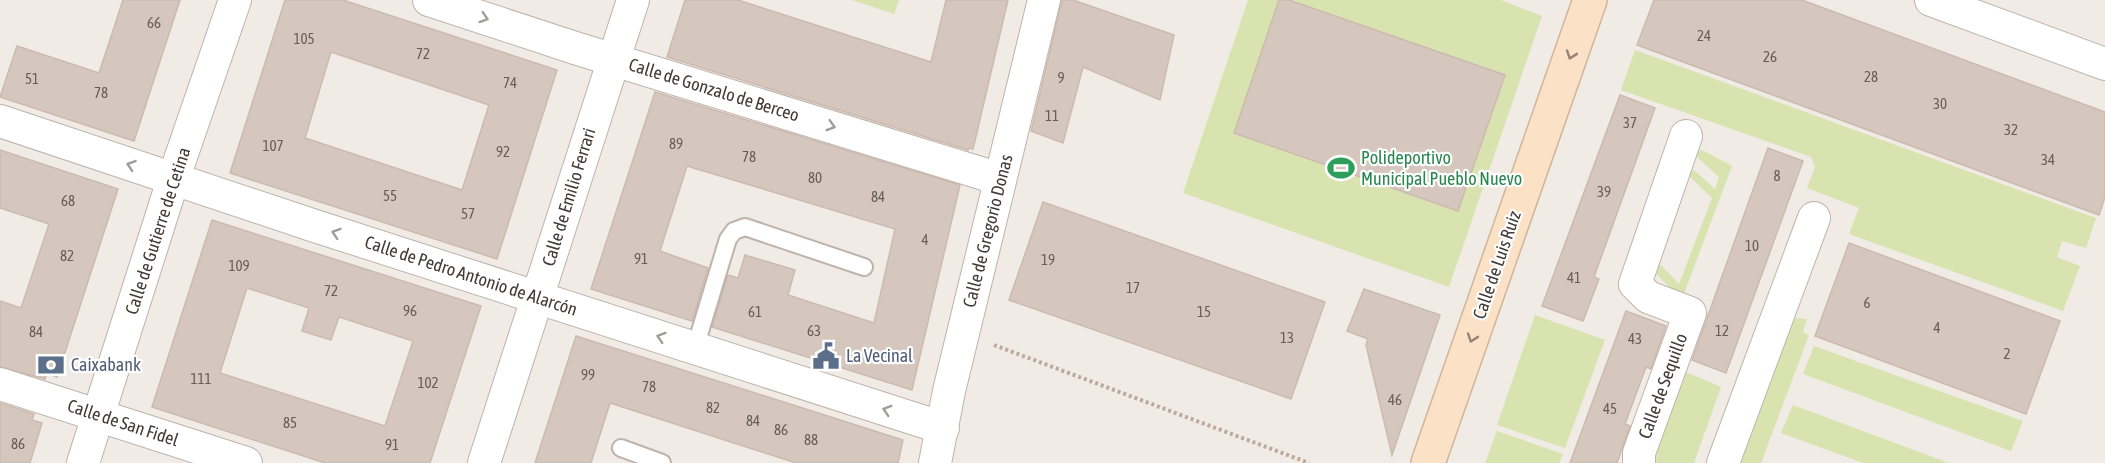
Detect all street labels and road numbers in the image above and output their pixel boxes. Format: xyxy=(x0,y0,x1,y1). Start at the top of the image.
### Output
street label: Calle de Gonzalo de Berceo xyxy=(626,54,802,125)
street label: Calle de Emilio Ferrari xyxy=(538,125,600,268)
street label: Calle de Gutierre de Cetina xyxy=(121,145,194,317)
street label: Calle de Gregorio Donas xyxy=(958,152,1017,310)
street label: Calle de Luis Ruiz xyxy=(1468,208,1525,321)
street label: Calle de Pedro Antonio de Alarcón xyxy=(362,231,580,320)
street label: Calle de Sequillo xyxy=(1634,330,1691,441)
street label: Calle de San Fidel xyxy=(65,395,182,450)

